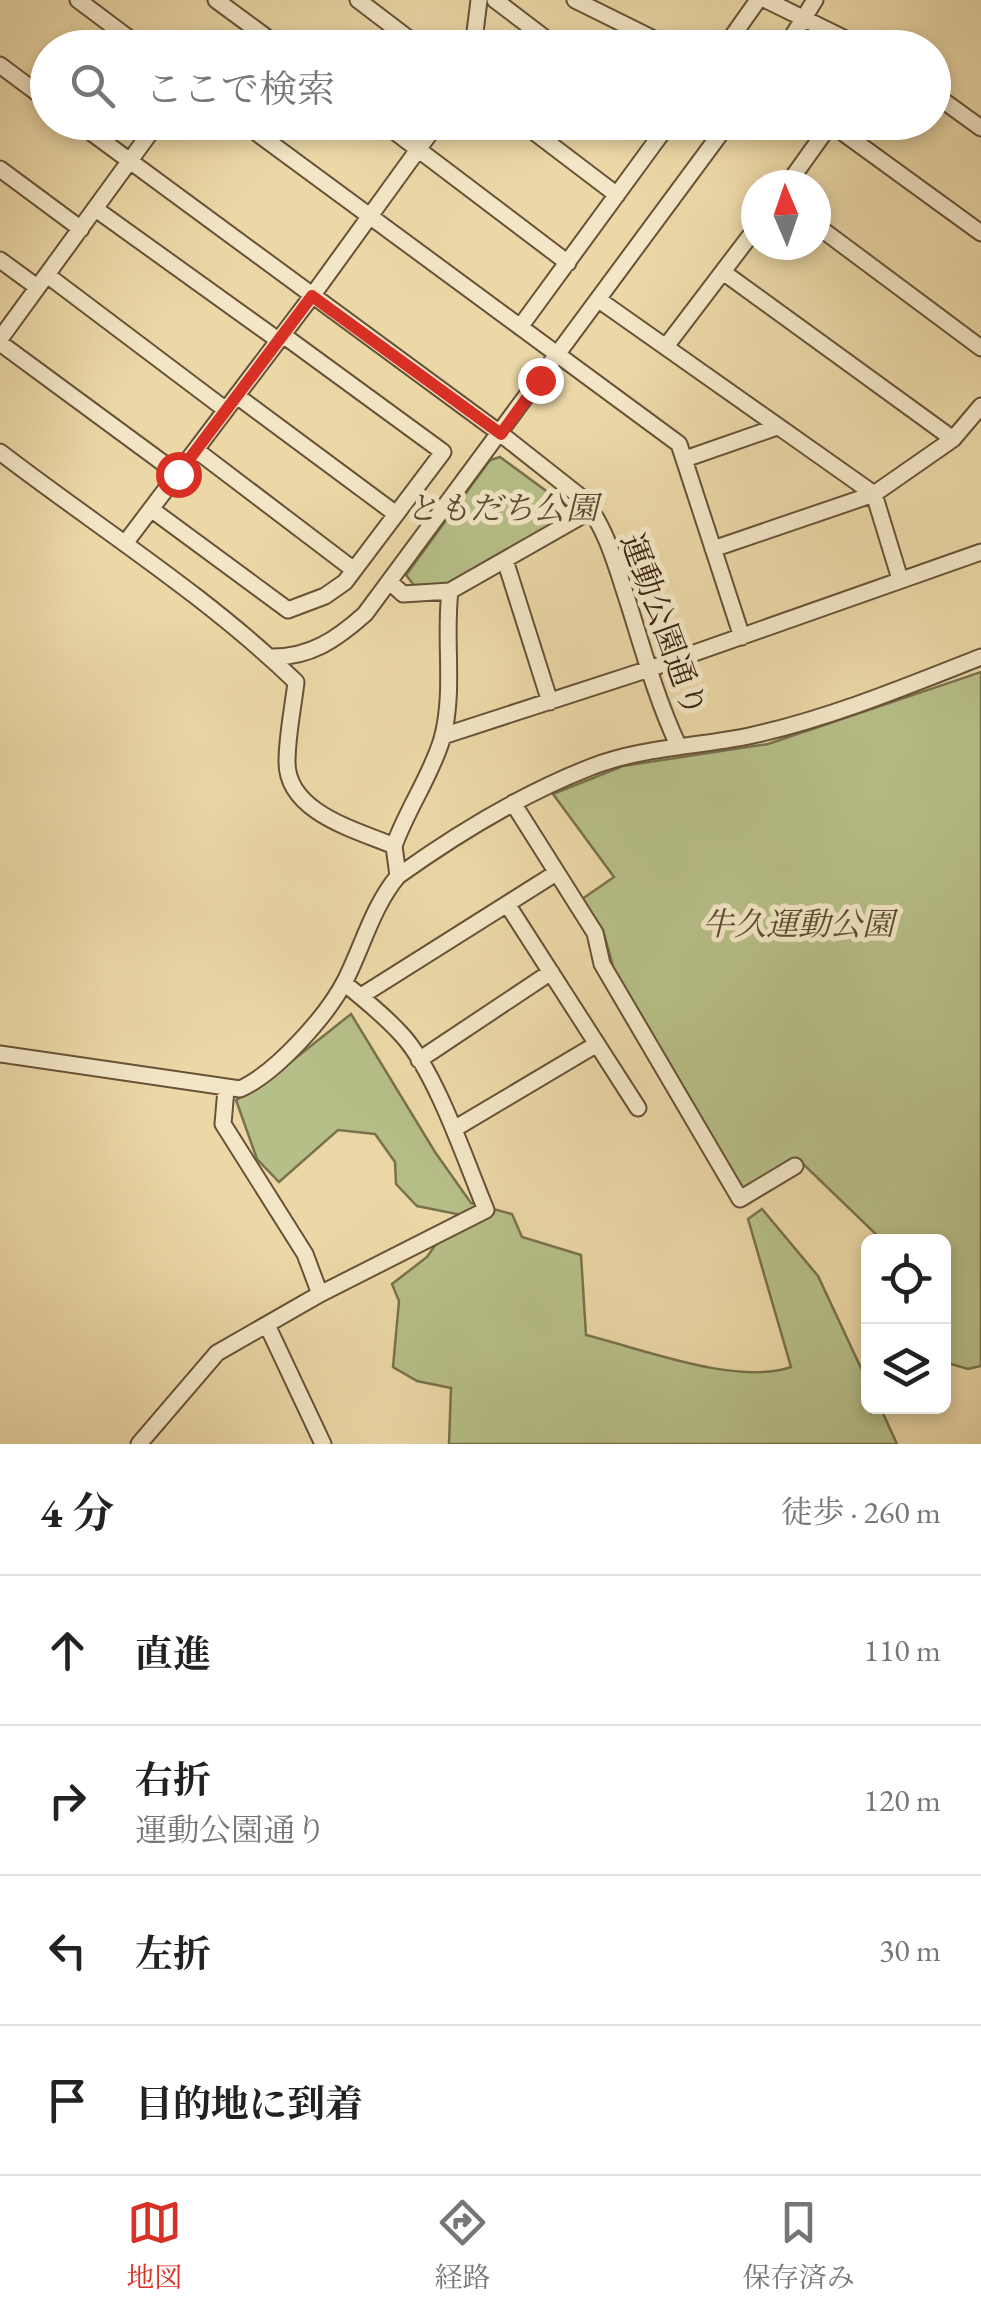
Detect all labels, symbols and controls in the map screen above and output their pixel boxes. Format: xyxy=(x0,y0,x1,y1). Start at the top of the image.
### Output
search box xyxy=(30,30,951,140)
icon: search xyxy=(65,58,120,113)
text: ここで検索 xyxy=(145,64,335,113)
north arrow xyxy=(741,170,831,260)
route end xyxy=(518,358,564,404)
route start xyxy=(156,452,202,498)
park label: ともだち公園 xyxy=(406,487,603,529)
street label: 運動公園通り xyxy=(611,528,717,722)
park label: 牛久運動公園 xyxy=(702,903,899,945)
map controls xyxy=(861,1234,951,1414)
button: locate xyxy=(861,1234,951,1324)
button: layers xyxy=(861,1324,951,1414)
text: 4 分 xyxy=(40,1485,114,1540)
text: 徒歩 · 260 m xyxy=(780,1491,941,1533)
icon: ahead xyxy=(40,1623,95,1678)
text: 直進 xyxy=(135,1629,211,1678)
text: 110 m xyxy=(864,1629,941,1671)
text: 右折 xyxy=(135,1755,211,1804)
icon: right xyxy=(40,1773,95,1828)
text: 120 m xyxy=(864,1779,941,1821)
text: 運動公園通り xyxy=(135,1809,327,1851)
icon: left xyxy=(40,1923,95,1978)
text: 左折 xyxy=(135,1929,211,1978)
text: 30 m xyxy=(879,1929,941,1971)
icon: arrive xyxy=(40,2073,95,2128)
text: 目的地に到着 xyxy=(135,2079,363,2128)
tab: 地図 xyxy=(126,2195,182,2295)
tab: 経路 xyxy=(434,2195,491,2295)
tab: 保存済み xyxy=(743,2195,855,2295)

